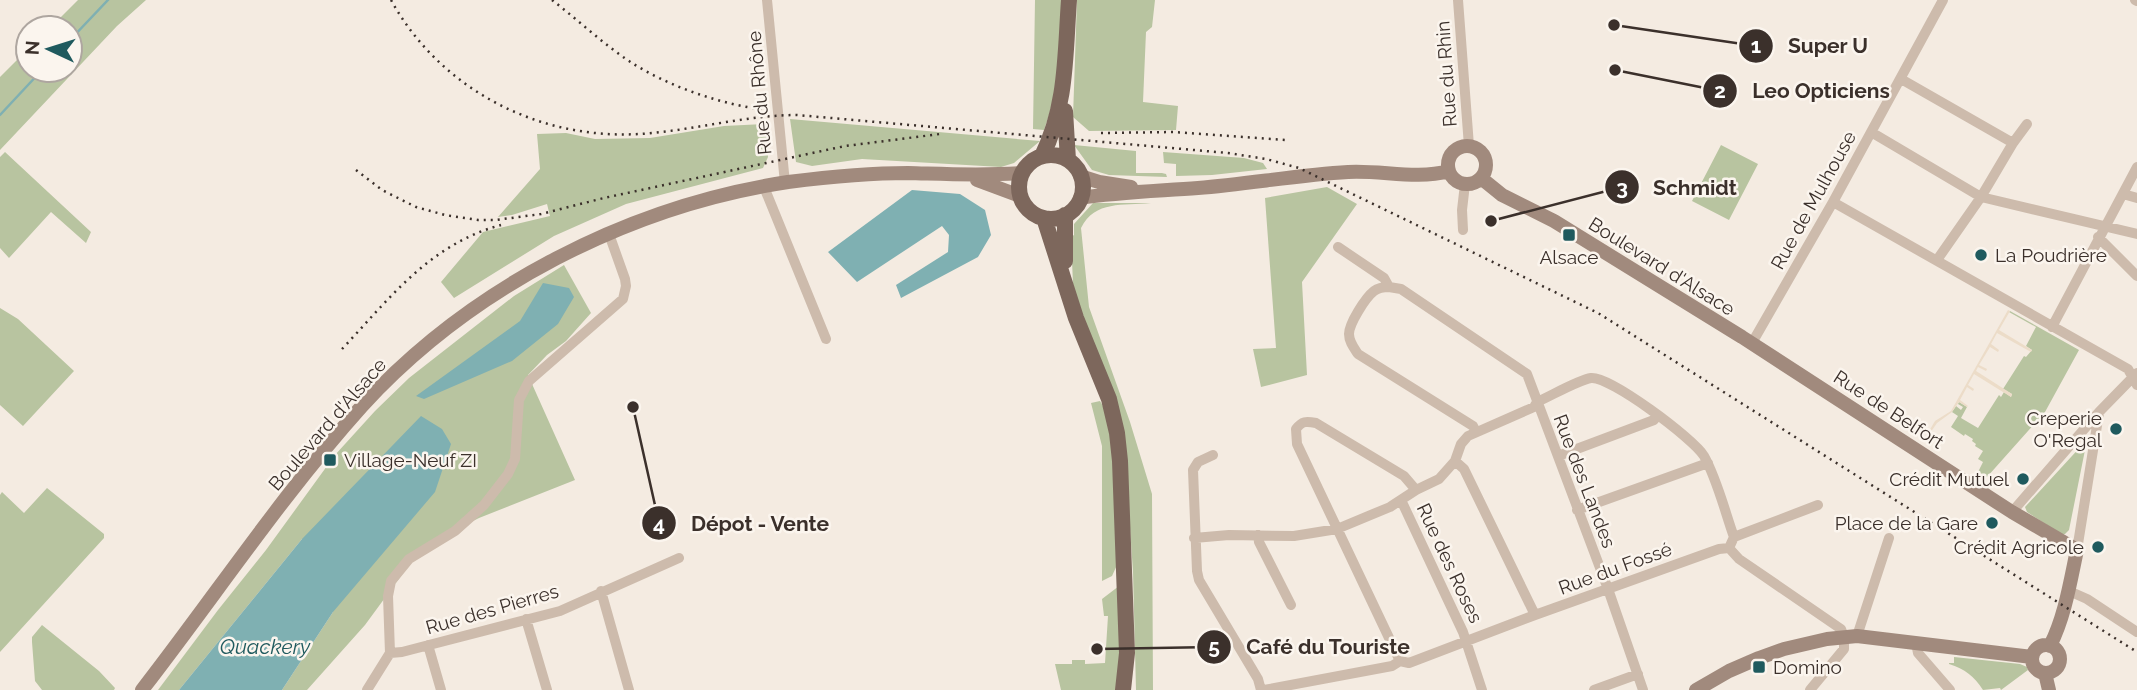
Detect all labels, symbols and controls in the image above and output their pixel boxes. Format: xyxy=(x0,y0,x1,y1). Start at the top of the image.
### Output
north arrow xyxy=(14,14,84,84)
street label: Rue du Rhin xyxy=(1431,20,1461,128)
callout: Super U xyxy=(1738,25,1882,67)
street label: Rue du Rhône xyxy=(743,30,775,156)
text: 1 xyxy=(1751,33,1761,58)
text: Super U xyxy=(1788,33,1868,58)
text: N xyxy=(21,40,44,56)
callout: Leo Opticiens xyxy=(1703,70,1904,112)
text: 2 xyxy=(1714,78,1726,103)
text: Leo Opticiens xyxy=(1752,78,1890,103)
street label: Rue de Mulhouse xyxy=(1766,127,1860,273)
callout: Schmidt xyxy=(1604,166,1751,208)
text: 3 xyxy=(1616,175,1628,200)
text: Schmidt xyxy=(1653,175,1737,200)
street label: Boulevard d'Alsace xyxy=(1585,212,1739,320)
marker: Alsace xyxy=(1561,227,1577,243)
place label: La Poudrière xyxy=(1995,244,2107,266)
place label: Alsace xyxy=(1539,246,1599,268)
marker: La Poudrière xyxy=(1973,247,1989,263)
street label: Boulevard d'Alsace xyxy=(264,353,390,495)
street label: Rue de Belfort xyxy=(1830,365,1949,453)
place label: Creperie O'Regal xyxy=(2027,407,2103,451)
street label: Rue des Landes xyxy=(1549,411,1621,551)
marker: Creperie O'Regal xyxy=(2108,421,2124,437)
place label: Village-Neuf ZI xyxy=(344,449,477,471)
marker: Village-Neuf ZI xyxy=(322,452,338,468)
place label: Crédit Mutuel xyxy=(1889,468,2010,490)
marker: Crédit Mutuel xyxy=(2015,471,2031,487)
street label: Rue des Roses xyxy=(1413,500,1487,626)
callout: Dépot - Vente xyxy=(641,502,843,544)
text: 4 xyxy=(653,511,665,536)
text: Dépot - Vente xyxy=(691,511,829,536)
place label: Place de la Gare xyxy=(1835,512,1978,534)
marker: Place de la Gare xyxy=(1984,515,2000,531)
place label: Crédit Agricole xyxy=(1954,536,2084,558)
street label: Rue du Fossé xyxy=(1555,537,1675,599)
marker: Crédit Agricole xyxy=(2090,539,2106,555)
street label: Rue des Pierres xyxy=(423,580,561,638)
callout: Café du Touriste xyxy=(1197,626,1424,668)
water label: Quackery xyxy=(220,634,311,659)
text: 5 xyxy=(1208,634,1220,659)
text: Café du Touriste xyxy=(1246,634,1410,659)
place label: Domino xyxy=(1773,656,1842,678)
marker: Domino xyxy=(1751,659,1767,675)

